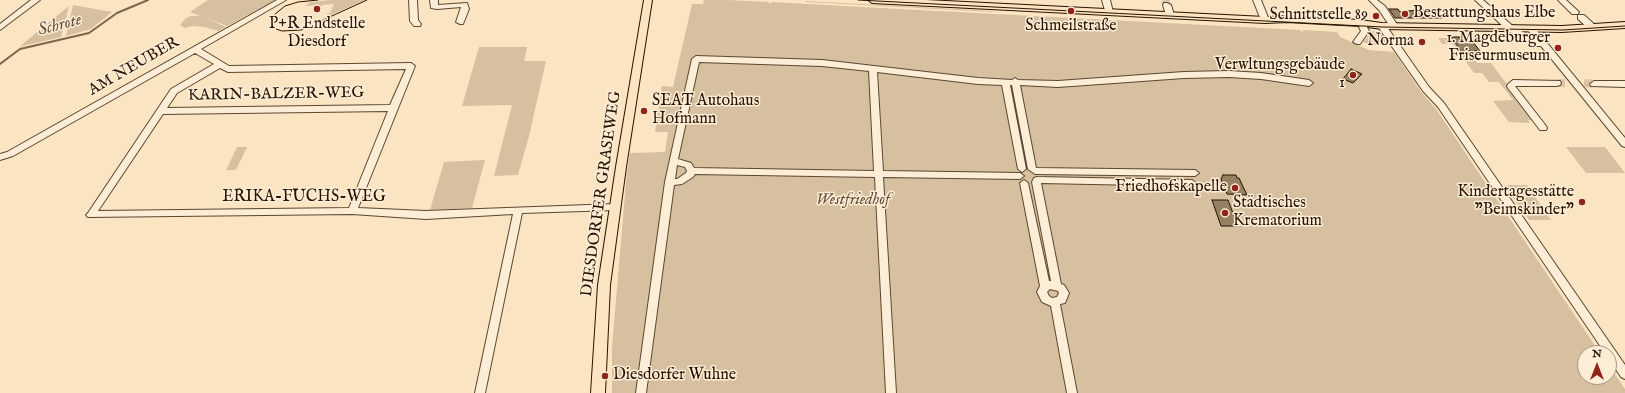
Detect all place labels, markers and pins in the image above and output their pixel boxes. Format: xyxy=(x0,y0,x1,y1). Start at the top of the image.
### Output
marker: P+R Endstelle Diesdorf xyxy=(312,4,322,14)
place label: Bestattungshaus Elbe xyxy=(1413,4,1555,24)
marker: Schmeilstraße xyxy=(1066,6,1076,16)
place label: Schnittstelle 89 xyxy=(1269,6,1368,26)
marker: Bestattungshaus Elbe xyxy=(1400,9,1410,19)
marker: Schnittstelle 89 xyxy=(1371,11,1381,21)
place label: P+R Endstelle Diesdorf xyxy=(269,15,365,53)
place label: Schmeilstraße xyxy=(1025,17,1117,37)
place label: 1. Magdeburger Friseurmuseum xyxy=(1446,29,1550,67)
place label: Norma xyxy=(1367,32,1414,52)
marker: Norma xyxy=(1417,37,1427,47)
marker: 1. Magdeburger Friseurmuseum xyxy=(1553,43,1563,53)
place label: Verwltungsgebäude 1 xyxy=(1215,56,1345,94)
marker: Verwltungsgebäude 1 xyxy=(1348,70,1358,80)
place label: SEAT Autohaus Hofmann xyxy=(652,92,759,130)
marker: SEAT Autohaus Hofmann xyxy=(639,106,649,116)
place label: Friedhofskapelle xyxy=(1115,178,1227,198)
marker: Friedhofskapelle xyxy=(1230,183,1240,193)
place label: Kindertagesstätte "Beimskinder" xyxy=(1457,183,1574,221)
place label: Städtisches Krematorium xyxy=(1233,194,1322,232)
marker: Kindertagesstätte "Beimskinder" xyxy=(1577,197,1587,207)
marker: Städtisches Krematorium xyxy=(1220,208,1230,218)
place label: Diesdorfer Wuhne xyxy=(613,366,736,386)
marker: Diesdorfer Wuhne xyxy=(600,371,610,381)

